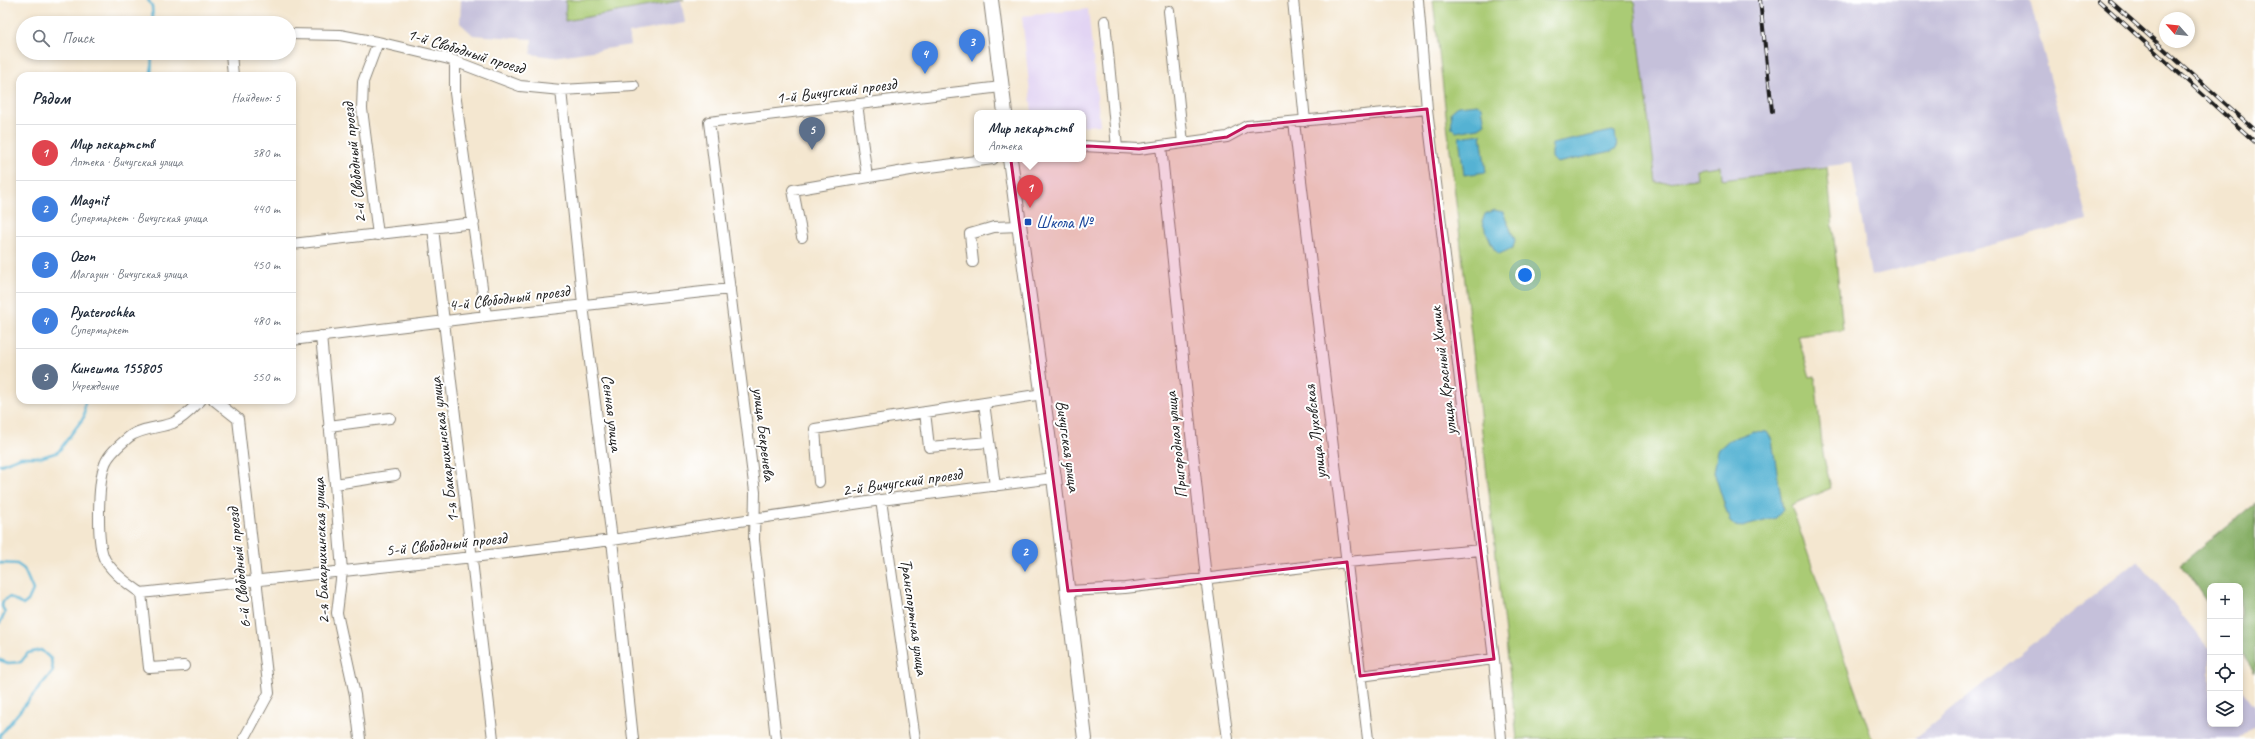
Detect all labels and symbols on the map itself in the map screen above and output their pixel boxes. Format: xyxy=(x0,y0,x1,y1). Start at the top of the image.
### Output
north arrow xyxy=(2159,12,2195,48)
street label: 1-й Свободный проезд xyxy=(405,23,529,79)
pin: 3 xyxy=(959,29,985,62)
pin: 4 xyxy=(912,41,938,74)
street label: 1-й Вичугский проезд xyxy=(775,73,899,109)
street label: 2-й Свободный проезд xyxy=(337,99,371,225)
pin: 5 xyxy=(799,117,825,150)
pin: 1 xyxy=(1017,175,1043,208)
place label: Школа № xyxy=(1036,212,1095,233)
marker: Школа № xyxy=(1023,217,1033,227)
your location xyxy=(1515,265,1535,285)
street label: 4-й Свободный проезд xyxy=(447,280,573,316)
street label: улица Красный Химик xyxy=(1424,304,1461,438)
street label: 1-я Бакарихинская улица xyxy=(424,374,463,524)
street label: Сенная улица xyxy=(597,374,627,454)
street label: улица Луховская xyxy=(1299,383,1331,481)
street label: улица Бекренева xyxy=(748,385,780,484)
street label: Пригородная улица xyxy=(1160,389,1192,499)
street label: Вичугская улица xyxy=(1051,399,1085,495)
street label: 2-й Вичугский проезд xyxy=(841,463,965,501)
street label: 2-я Бакарихинская улица xyxy=(308,476,334,625)
street label: 6-й Свободный проезд xyxy=(222,504,256,630)
street label: 5-й Свободный проезд xyxy=(384,527,510,561)
pin: 2 xyxy=(1012,539,1038,572)
street label: Транспортная улица xyxy=(895,557,933,678)

